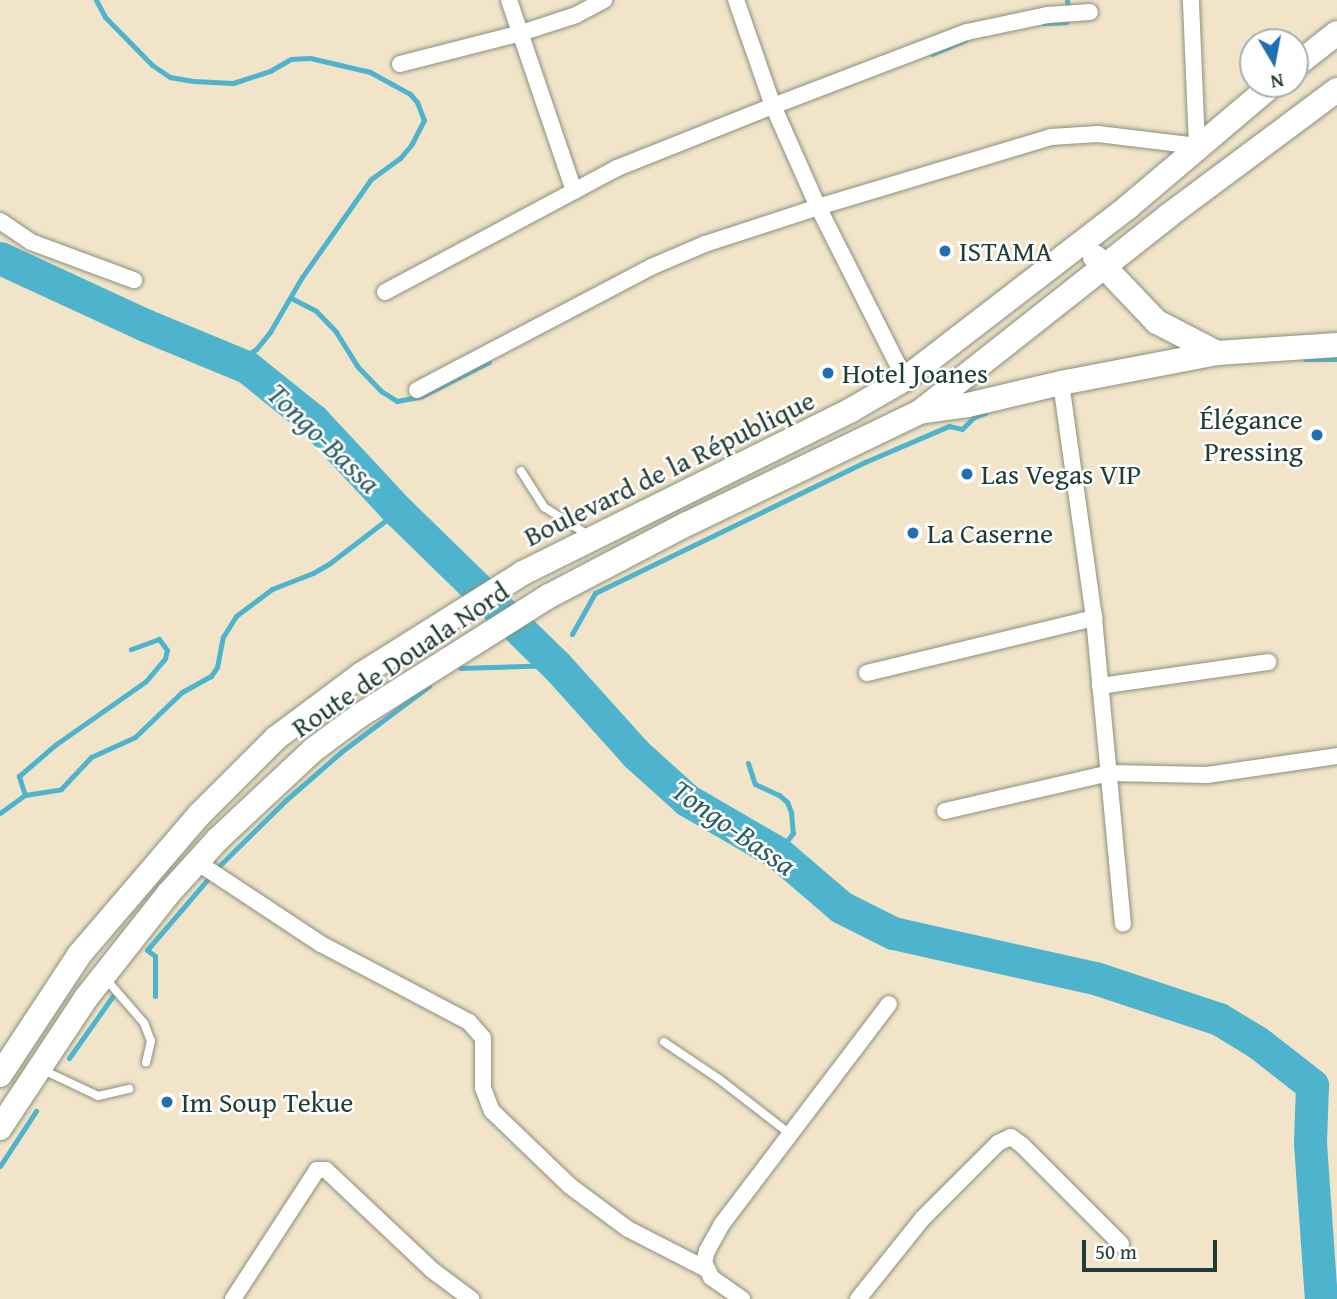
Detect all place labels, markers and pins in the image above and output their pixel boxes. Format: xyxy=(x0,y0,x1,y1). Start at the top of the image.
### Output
place label: ISTAMA xyxy=(959,234,1052,268)
marker: ISTAMA xyxy=(937,243,953,259)
place label: Hotel Joanes xyxy=(842,356,988,390)
marker: Hotel Joanes xyxy=(820,365,836,381)
place label: Élégance Pressing xyxy=(1199,402,1303,468)
marker: Élégance Pressing xyxy=(1309,427,1325,443)
place label: Las Vegas VIP xyxy=(981,457,1141,491)
marker: Las Vegas VIP xyxy=(959,466,975,482)
place label: La Caserne xyxy=(927,516,1053,550)
marker: La Caserne xyxy=(905,525,921,541)
place label: Im Soup Tekue xyxy=(181,1085,353,1119)
marker: Im Soup Tekue xyxy=(159,1094,175,1110)

